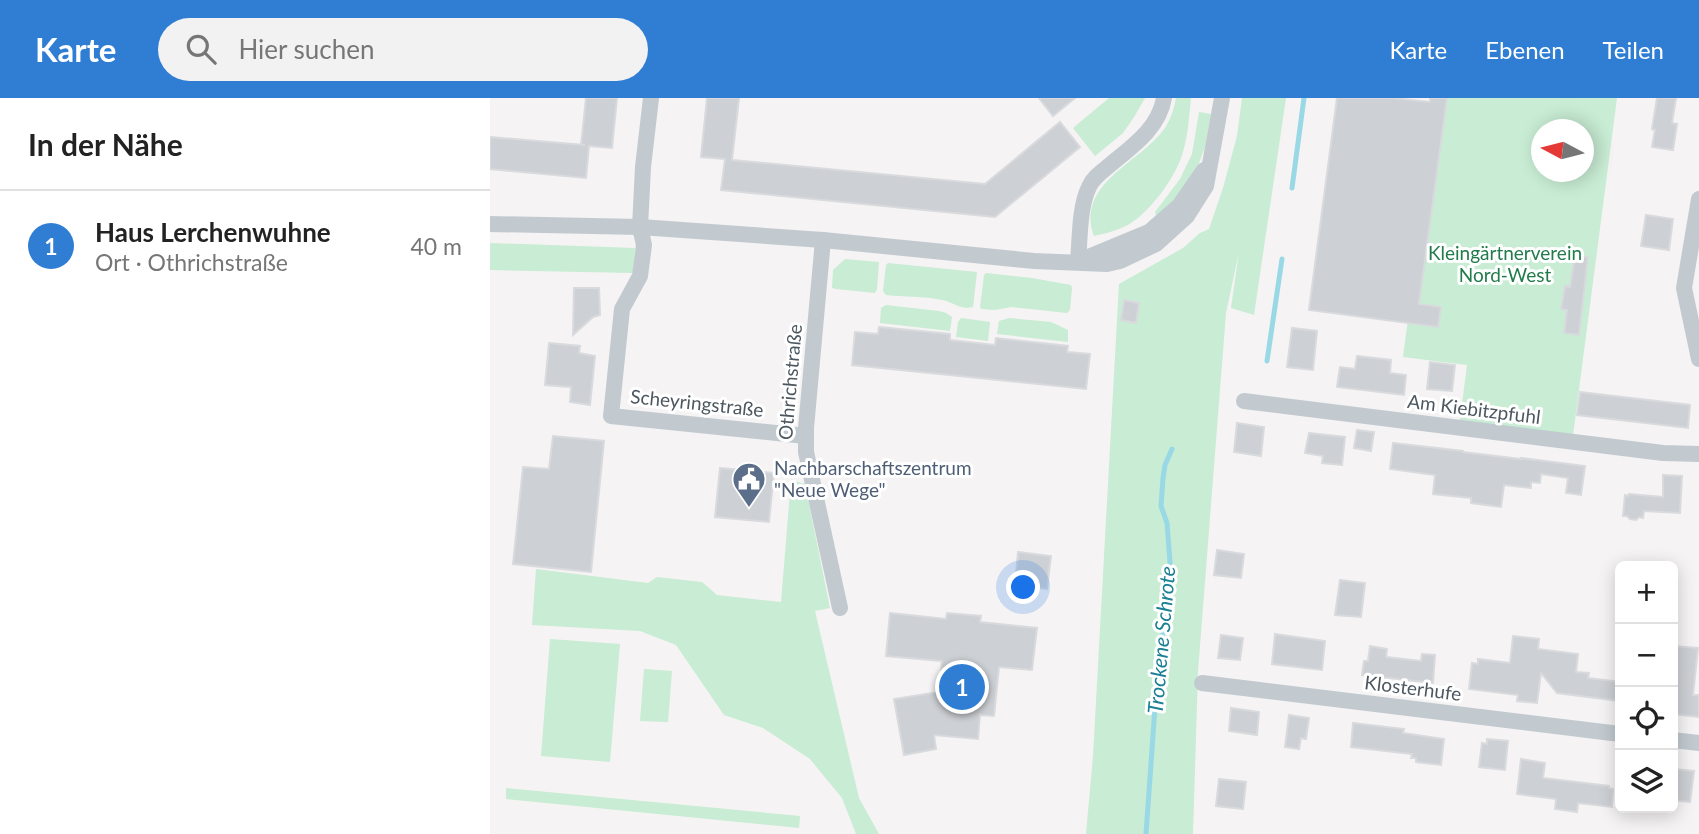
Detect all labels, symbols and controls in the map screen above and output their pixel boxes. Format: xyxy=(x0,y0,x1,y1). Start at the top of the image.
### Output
search box xyxy=(158,18,648,81)
text: Karte xyxy=(35,29,116,69)
icon: search xyxy=(182,30,220,68)
text: Hier suchen xyxy=(238,33,375,65)
text: Karte xyxy=(1390,35,1447,64)
text: Ebenen xyxy=(1485,35,1565,64)
text: Teilen xyxy=(1603,35,1664,64)
north arrow xyxy=(1531,119,1594,182)
text: In der Nähe xyxy=(28,126,183,162)
text: Haus Lerchenwuhne xyxy=(95,216,331,248)
text: 1 xyxy=(44,232,58,260)
text: 40 m xyxy=(411,232,462,260)
park label: Kleingärtnerverein Nord-West xyxy=(1428,241,1582,286)
text: Ort · Othrichstraße xyxy=(95,248,288,276)
street label: Othrichstraße xyxy=(773,323,806,441)
street label: Scheyringstraße xyxy=(629,384,765,421)
street label: Am Kiebitzpfuhl xyxy=(1406,389,1542,428)
place label: Nachbarschaftszentrum "Neue Wege" xyxy=(774,456,972,501)
public building icon: Nachbarschaftszentrum "Neue Wege" xyxy=(730,460,768,509)
map controls xyxy=(1615,561,1678,813)
button: + xyxy=(1615,561,1678,624)
water label: Trockene Schrote xyxy=(1142,565,1179,715)
your location xyxy=(1006,570,1040,604)
button: − xyxy=(1615,624,1678,687)
pin: 1 xyxy=(939,661,985,713)
street label: Klosterhufe xyxy=(1363,670,1463,705)
button: locate xyxy=(1615,687,1678,750)
button: layers xyxy=(1615,750,1678,813)

